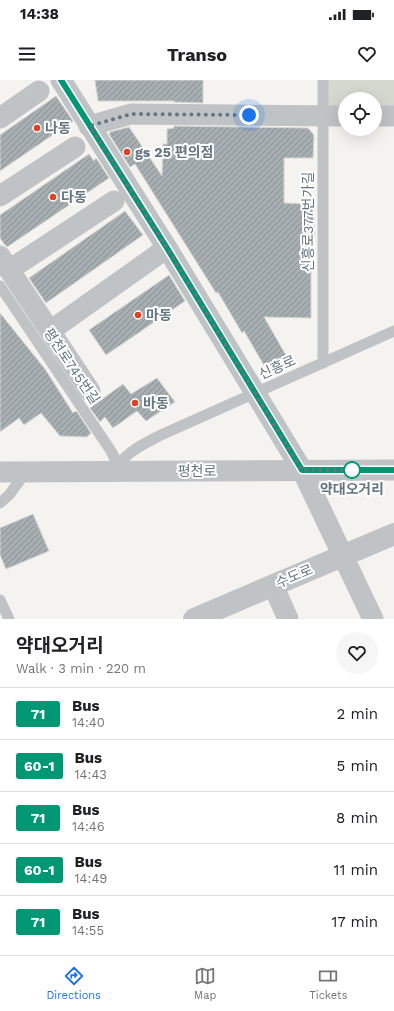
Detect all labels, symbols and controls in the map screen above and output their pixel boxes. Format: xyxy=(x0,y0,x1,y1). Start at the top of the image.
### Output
text: 14:38 xyxy=(20,5,59,23)
icon: menu xyxy=(16,43,38,65)
icon: heart xyxy=(356,43,378,65)
text: Transo xyxy=(167,44,227,65)
map controls xyxy=(338,92,382,136)
button: locate xyxy=(338,92,382,136)
your location xyxy=(239,105,259,125)
place label: 나동 xyxy=(45,120,71,136)
marker: 나동 xyxy=(32,123,42,133)
place label: gs 25 편의점 xyxy=(135,144,213,160)
marker: gs 25 편의점 xyxy=(122,147,132,157)
street label: 신흥로377번가길 xyxy=(300,172,316,272)
place label: 다동 xyxy=(61,189,87,205)
marker: 다동 xyxy=(48,192,58,202)
place label: 마동 xyxy=(146,307,172,323)
marker: 마동 xyxy=(133,310,143,320)
street label: 평천로745번길 xyxy=(41,325,103,407)
street label: 신흥로 xyxy=(256,352,298,382)
place label: 바동 xyxy=(143,395,169,411)
marker: 바동 xyxy=(130,398,140,408)
marker: 약대오거리 xyxy=(343,461,361,479)
street label: 평천로 xyxy=(178,463,216,479)
place label: 약대오거리 xyxy=(320,481,384,497)
street label: 수도로 xyxy=(273,561,315,591)
button: heart xyxy=(336,632,378,674)
text: 약대오거리 xyxy=(16,634,103,657)
text: Walk · 3 min · 220 m xyxy=(16,661,146,676)
text: Bus xyxy=(72,697,100,715)
text: 2 min xyxy=(337,705,378,723)
text: 71 xyxy=(31,706,45,722)
text: 14:40 xyxy=(72,715,105,730)
text: Bus xyxy=(75,749,102,767)
text: 5 min xyxy=(337,757,378,775)
text: 60-1 xyxy=(24,758,55,774)
text: 14:43 xyxy=(75,767,107,782)
text: Bus xyxy=(72,801,100,819)
text: 8 min xyxy=(336,809,378,827)
text: 71 xyxy=(31,810,45,826)
text: 14:46 xyxy=(72,819,105,834)
text: Bus xyxy=(75,853,102,871)
text: 11 min xyxy=(334,861,378,879)
text: 60-1 xyxy=(24,862,55,878)
text: 14:49 xyxy=(75,871,107,886)
text: Bus xyxy=(72,905,100,923)
text: 17 min xyxy=(331,913,378,931)
text: 71 xyxy=(31,914,45,930)
text: 14:55 xyxy=(72,923,104,938)
tab: Directions xyxy=(46,965,101,1002)
tab: Map xyxy=(194,965,216,1002)
tab: Tickets xyxy=(309,965,347,1002)

